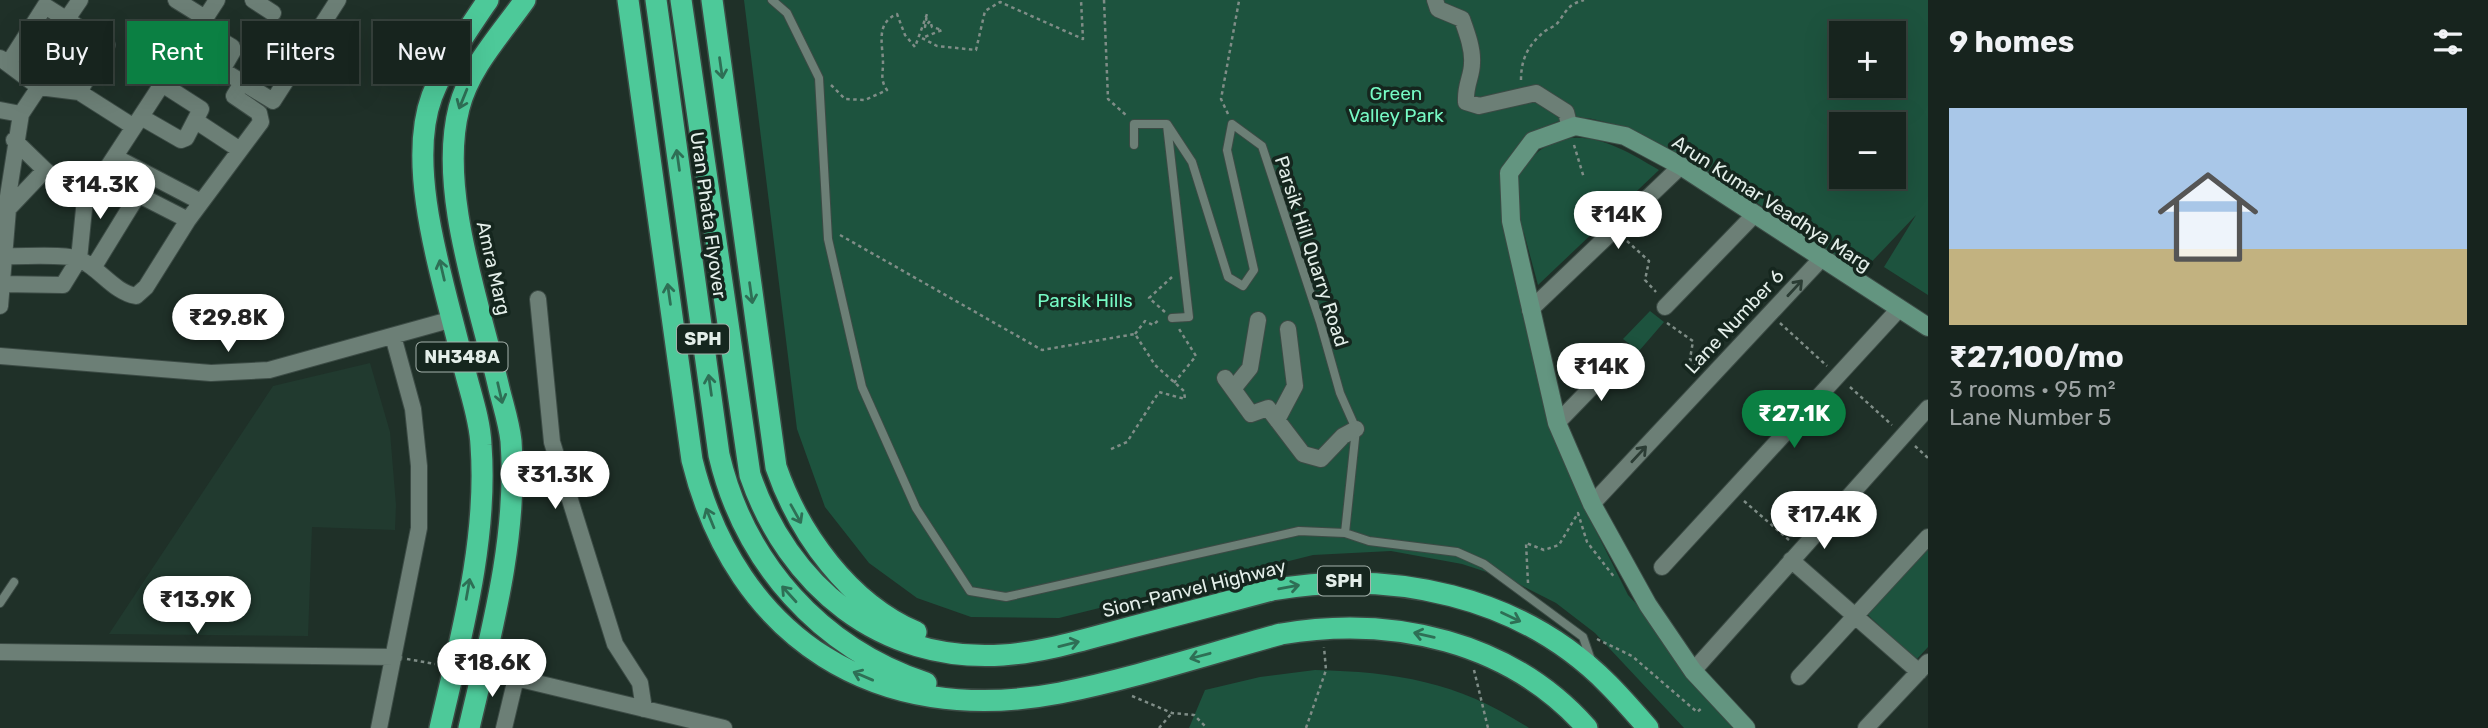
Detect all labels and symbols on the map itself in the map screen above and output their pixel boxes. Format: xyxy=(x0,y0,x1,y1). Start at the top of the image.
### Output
one-way arrow xyxy=(714,56,727,79)
park label: Green Valley Park xyxy=(1348,82,1444,127)
one-way arrow xyxy=(455,88,468,109)
street label: Uran Phata Flyover xyxy=(685,130,732,301)
street label: Arun Kumar Veadhya Marg xyxy=(1668,130,1876,276)
one-way arrow xyxy=(672,149,685,172)
street label: Parsik Hill Quarry Road xyxy=(1270,153,1353,349)
pin: ₹14.3K xyxy=(43,162,157,221)
pin: ₹14K xyxy=(1577,191,1659,251)
street label: Amra Marg xyxy=(472,219,515,317)
one-way arrow xyxy=(435,259,448,281)
street label: Lane Number 6 xyxy=(1680,264,1789,378)
one-way arrow xyxy=(1786,280,1803,297)
one-way arrow xyxy=(744,281,757,304)
one-way arrow xyxy=(662,284,675,306)
park label: Parsik Hills xyxy=(1037,289,1133,312)
pin: ₹29.8K xyxy=(171,294,285,354)
road number: SPH xyxy=(677,324,729,354)
road number: NH348A xyxy=(416,342,508,372)
pin: ₹14K xyxy=(1560,344,1642,403)
one-way arrow xyxy=(703,375,716,397)
one-way arrow xyxy=(494,381,507,404)
pin: ₹27.1K xyxy=(1737,391,1851,450)
one-way arrow xyxy=(1631,445,1647,463)
pin: ₹31.3K xyxy=(498,452,612,511)
pin: ₹17.4K xyxy=(1767,491,1881,551)
one-way arrow xyxy=(789,504,803,524)
one-way arrow xyxy=(702,507,715,529)
street label: Sion-Panvel Highway xyxy=(1100,555,1288,622)
road number: SPH xyxy=(1318,566,1370,596)
pin: ₹13.9K xyxy=(140,576,254,636)
one-way arrow xyxy=(462,578,476,601)
one-way arrow xyxy=(1277,580,1300,593)
one-way arrow xyxy=(781,585,797,603)
one-way arrow xyxy=(1500,611,1521,624)
one-way arrow xyxy=(1413,628,1436,641)
one-way arrow xyxy=(1057,637,1080,650)
pin: ₹18.6K xyxy=(435,640,549,699)
one-way arrow xyxy=(1190,650,1212,663)
one-way arrow xyxy=(853,669,875,682)

